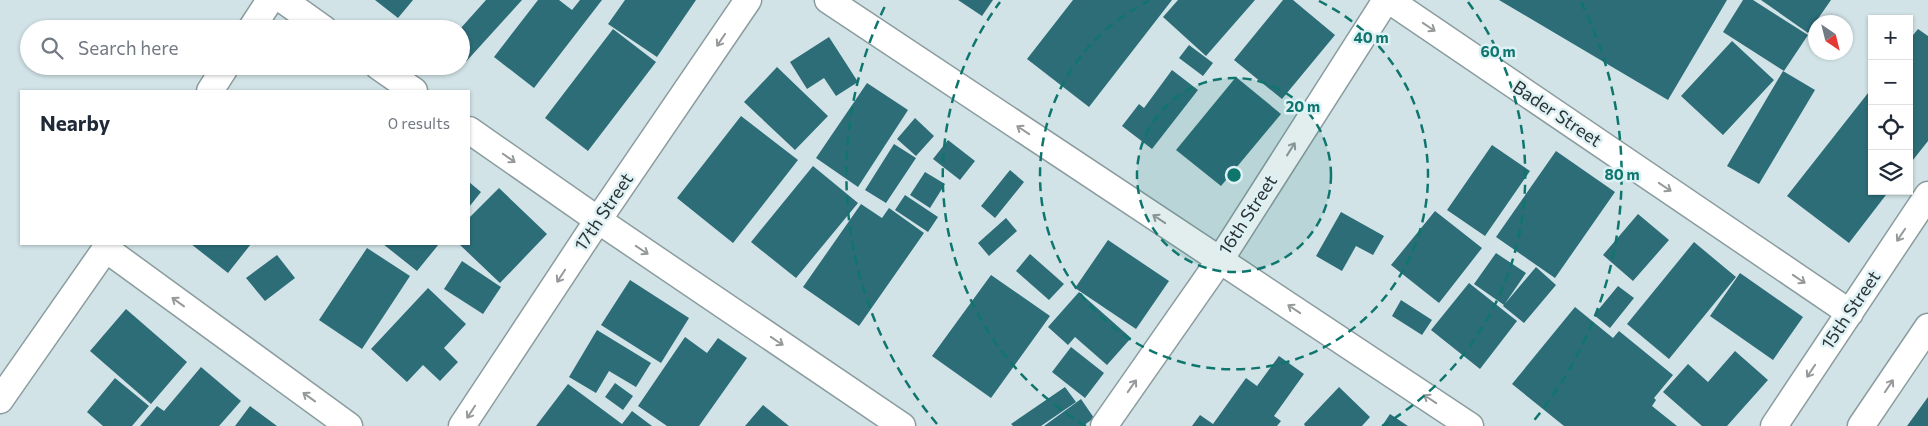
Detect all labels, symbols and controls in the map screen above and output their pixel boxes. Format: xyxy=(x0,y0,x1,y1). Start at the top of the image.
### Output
north arrow xyxy=(1808,15,1853,60)
map controls xyxy=(1868,15,1913,195)
button: + xyxy=(1868,15,1913,60)
search box xyxy=(20,20,470,75)
one-way arrow xyxy=(1422,22,1436,32)
text: 40 m xyxy=(1353,28,1389,46)
one-way arrow xyxy=(715,33,726,47)
icon: search xyxy=(38,34,66,62)
text: Search here xyxy=(78,36,178,59)
text: 60 m xyxy=(1480,42,1516,60)
button: − xyxy=(1868,60,1913,105)
street label: Bader Street xyxy=(1509,75,1606,151)
text: 20 m xyxy=(1286,97,1320,115)
button: locate xyxy=(1868,105,1913,150)
text: Nearby xyxy=(40,110,110,135)
text: 0 results xyxy=(388,113,450,132)
one-way arrow xyxy=(1017,125,1031,135)
one-way arrow xyxy=(1285,142,1296,156)
button: layers xyxy=(1868,150,1913,195)
one-way arrow xyxy=(502,153,516,163)
text: 80 m xyxy=(1604,165,1640,183)
centre of rings xyxy=(1225,166,1243,184)
street label: 17th Street xyxy=(569,168,637,255)
street label: 16th Street xyxy=(1213,170,1281,258)
one-way arrow xyxy=(1658,182,1672,192)
one-way arrow xyxy=(1152,214,1166,225)
one-way arrow xyxy=(1896,228,1906,242)
one-way arrow xyxy=(635,245,649,255)
street label: 15th Street xyxy=(1816,266,1884,353)
one-way arrow xyxy=(555,269,566,283)
one-way arrow xyxy=(1792,274,1806,284)
one-way arrow xyxy=(171,297,185,307)
one-way arrow xyxy=(1288,304,1302,314)
one-way arrow xyxy=(770,336,784,346)
one-way arrow xyxy=(1806,363,1816,377)
one-way arrow xyxy=(1127,379,1137,393)
one-way arrow xyxy=(1884,379,1894,393)
one-way arrow xyxy=(303,392,317,402)
one-way arrow xyxy=(1423,394,1437,404)
one-way arrow xyxy=(466,404,476,418)

